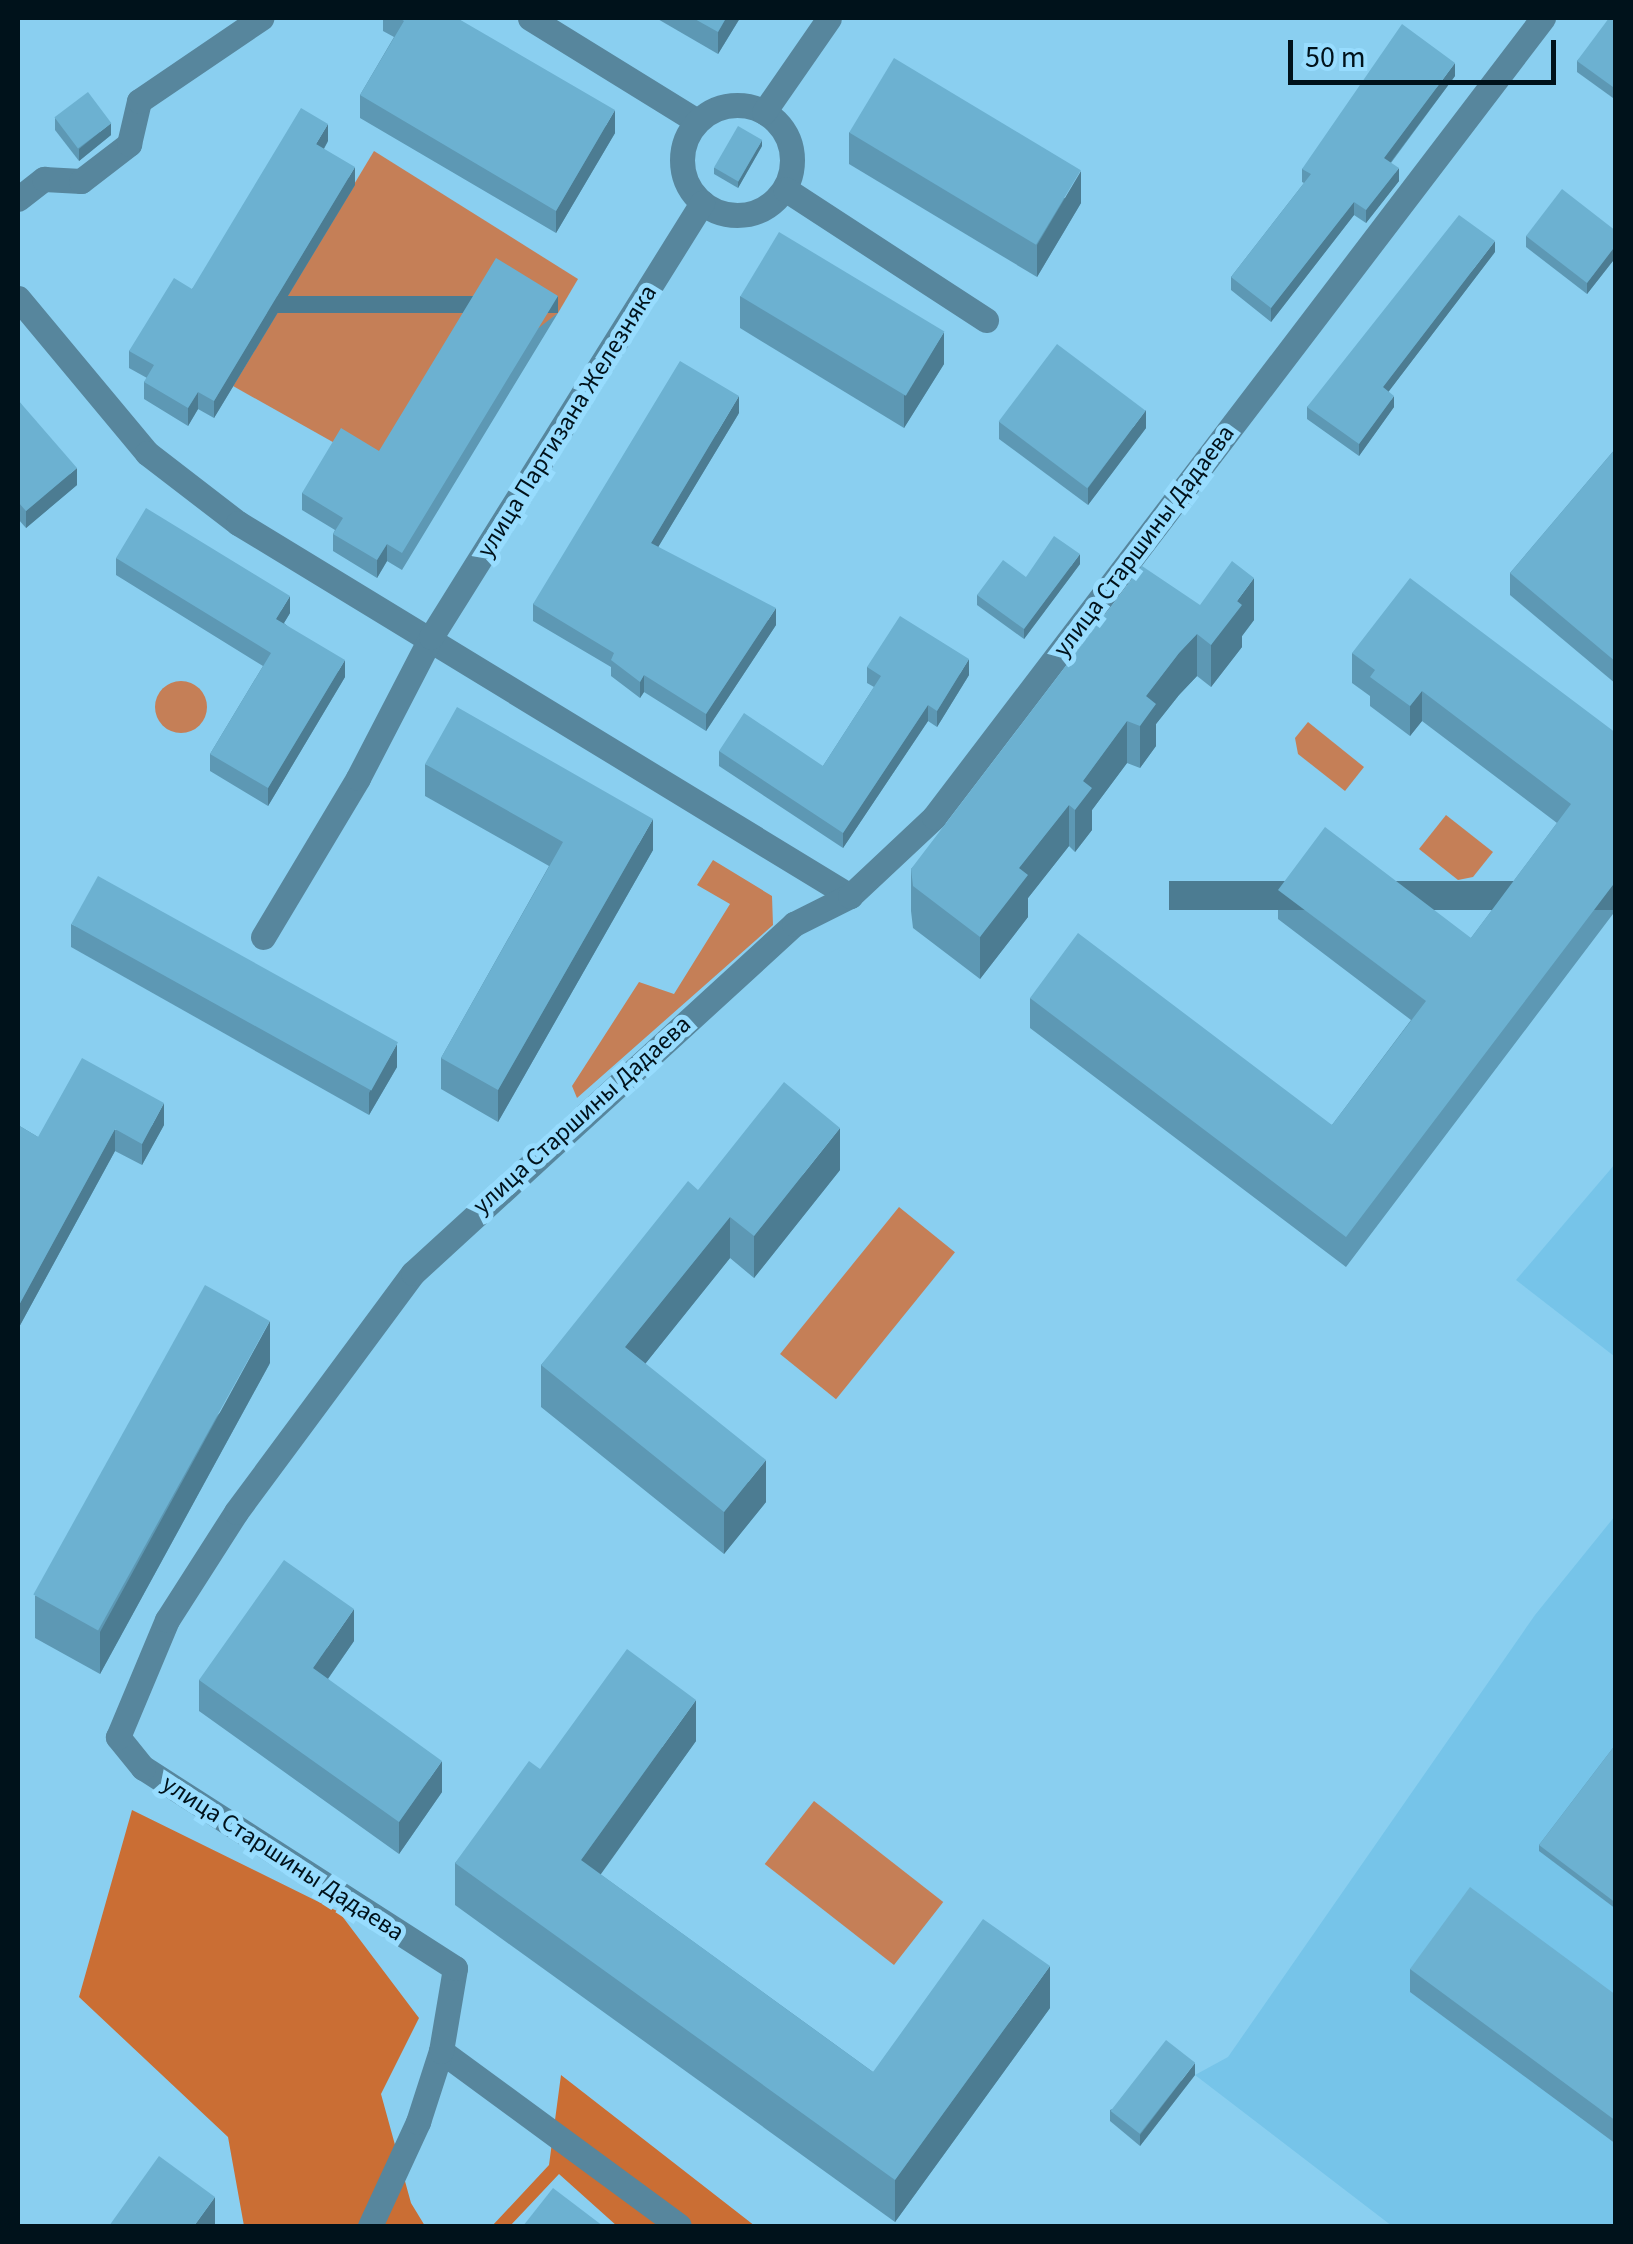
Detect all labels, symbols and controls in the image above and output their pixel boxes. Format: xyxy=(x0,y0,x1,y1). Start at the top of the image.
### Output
scale bar xyxy=(1293,20,1560,82)
text: 50 m xyxy=(1305,36,1366,79)
street label: улица Партизана Железняка xyxy=(471,279,663,563)
street label: улица Старшины Дадаева xyxy=(1047,419,1241,663)
street label: улица Старшины Дадаева xyxy=(467,1009,697,1221)
street label: улица Старшины Дадаева xyxy=(156,1768,410,1948)

